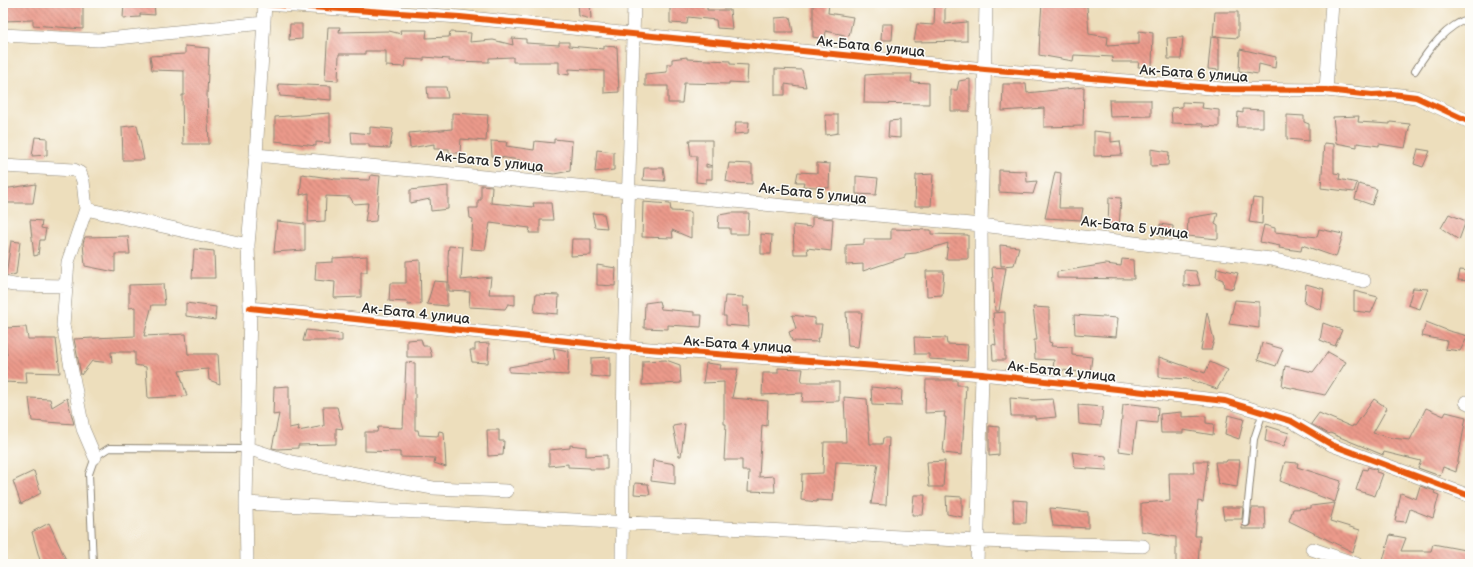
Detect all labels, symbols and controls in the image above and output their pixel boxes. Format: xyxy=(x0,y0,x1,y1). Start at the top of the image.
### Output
street label: Ак-Бата 6 улица xyxy=(815,32,926,61)
street label: Ак-Бата 6 улица xyxy=(1138,61,1249,86)
street label: Ак-Бата 5 улица xyxy=(434,147,545,176)
street label: Ак-Бата 5 улица xyxy=(757,179,868,208)
street label: Ак-Бата 5 улица xyxy=(1079,212,1190,243)
street label: Ак-Бата 4 улица xyxy=(360,299,471,328)
street label: Ак-Бата 4 улица xyxy=(682,332,793,357)
street label: Ак-Бата 4 улица xyxy=(1006,357,1117,386)

